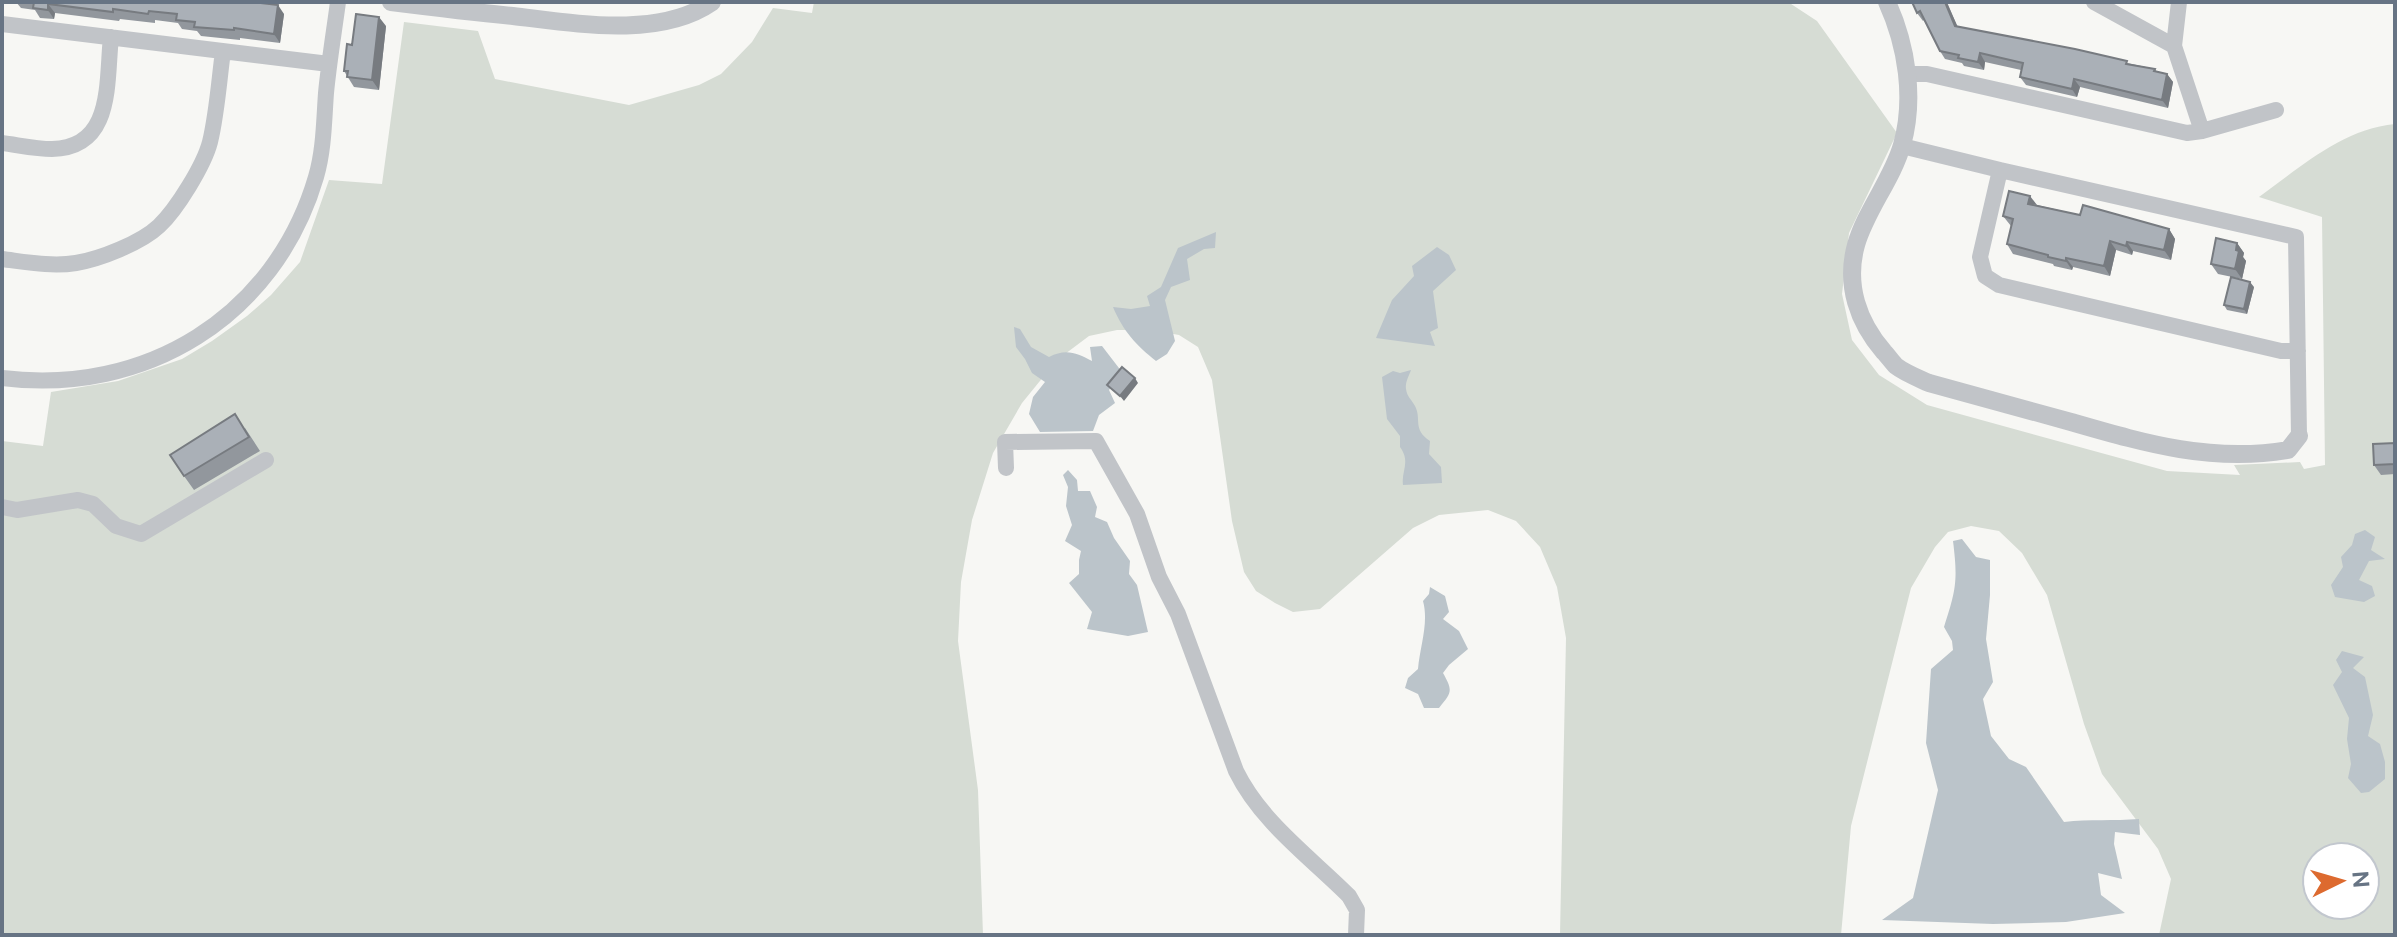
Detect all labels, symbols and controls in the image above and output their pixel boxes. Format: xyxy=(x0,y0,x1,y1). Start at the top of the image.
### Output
north arrow xyxy=(2301,841,2381,921)
text: N xyxy=(2347,870,2375,889)

